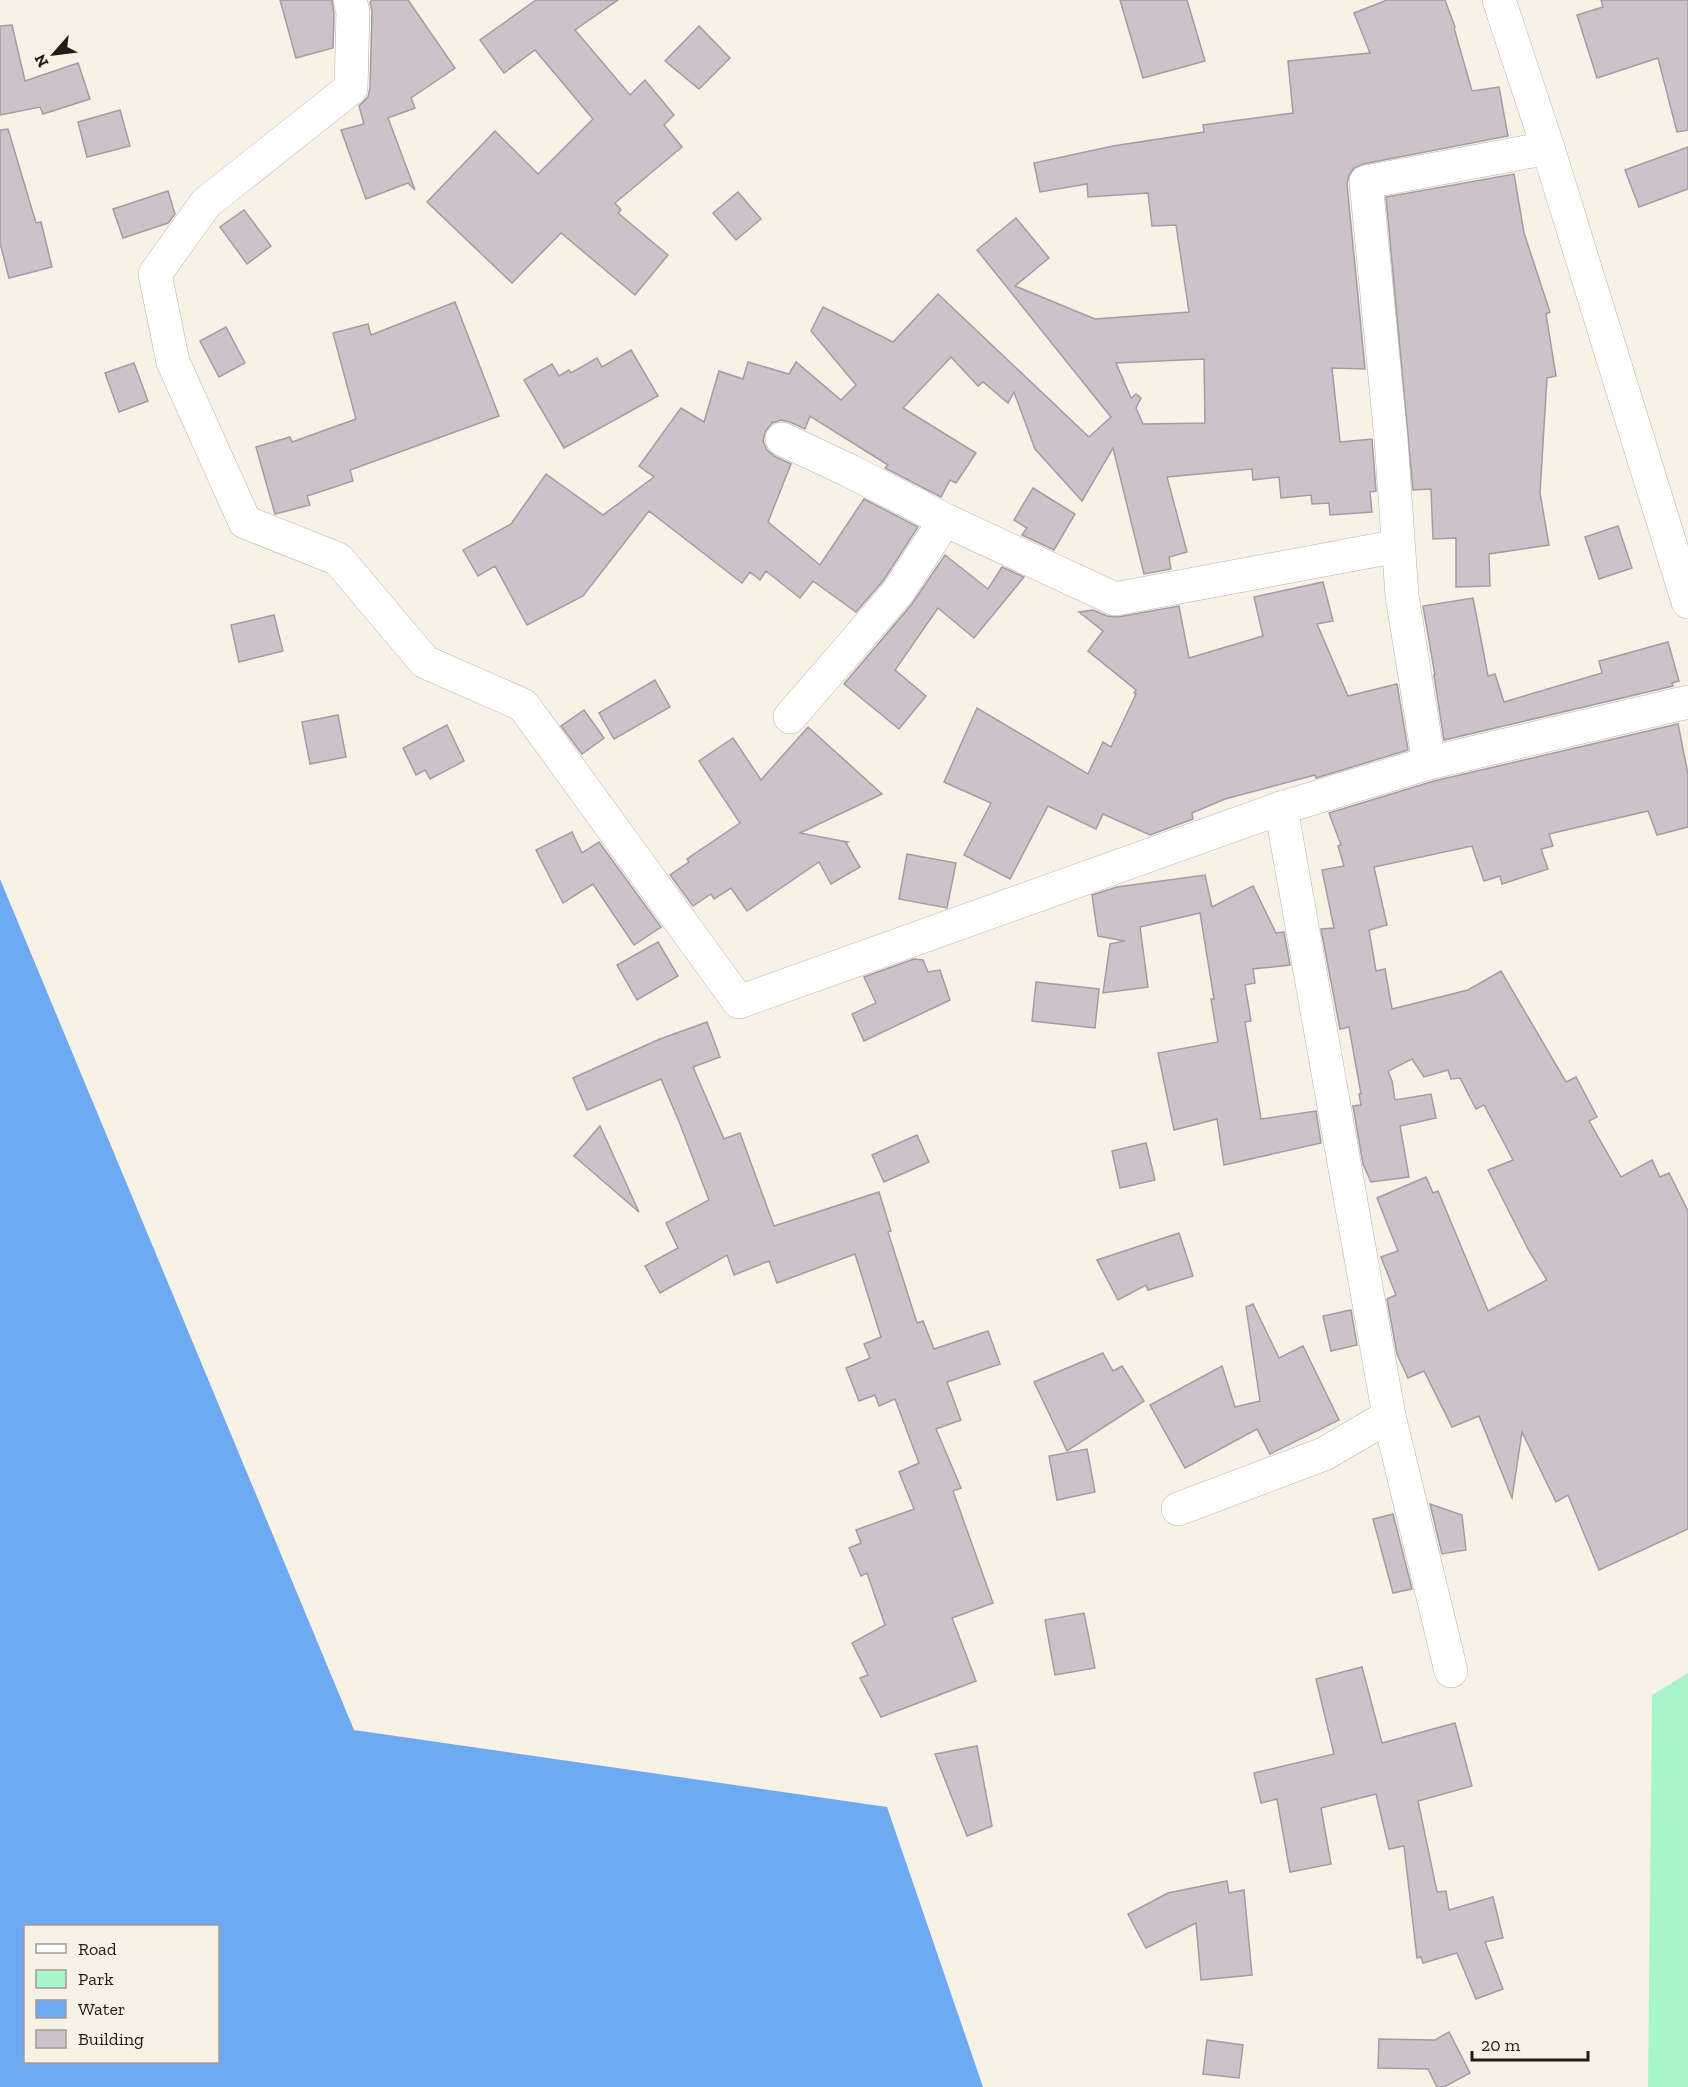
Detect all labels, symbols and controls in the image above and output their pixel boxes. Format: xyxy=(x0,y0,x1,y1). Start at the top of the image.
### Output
north arrow xyxy=(24,24,84,84)
text: N xyxy=(30,51,52,71)
legend xyxy=(24,1925,219,2063)
text: Road xyxy=(78,1938,117,1960)
text: Park xyxy=(78,1968,114,1990)
text: Water xyxy=(78,1998,125,2020)
scale bar xyxy=(1472,2024,1588,2062)
text: Building xyxy=(78,2028,144,2050)
text: 20 m xyxy=(1481,2034,1521,2056)

